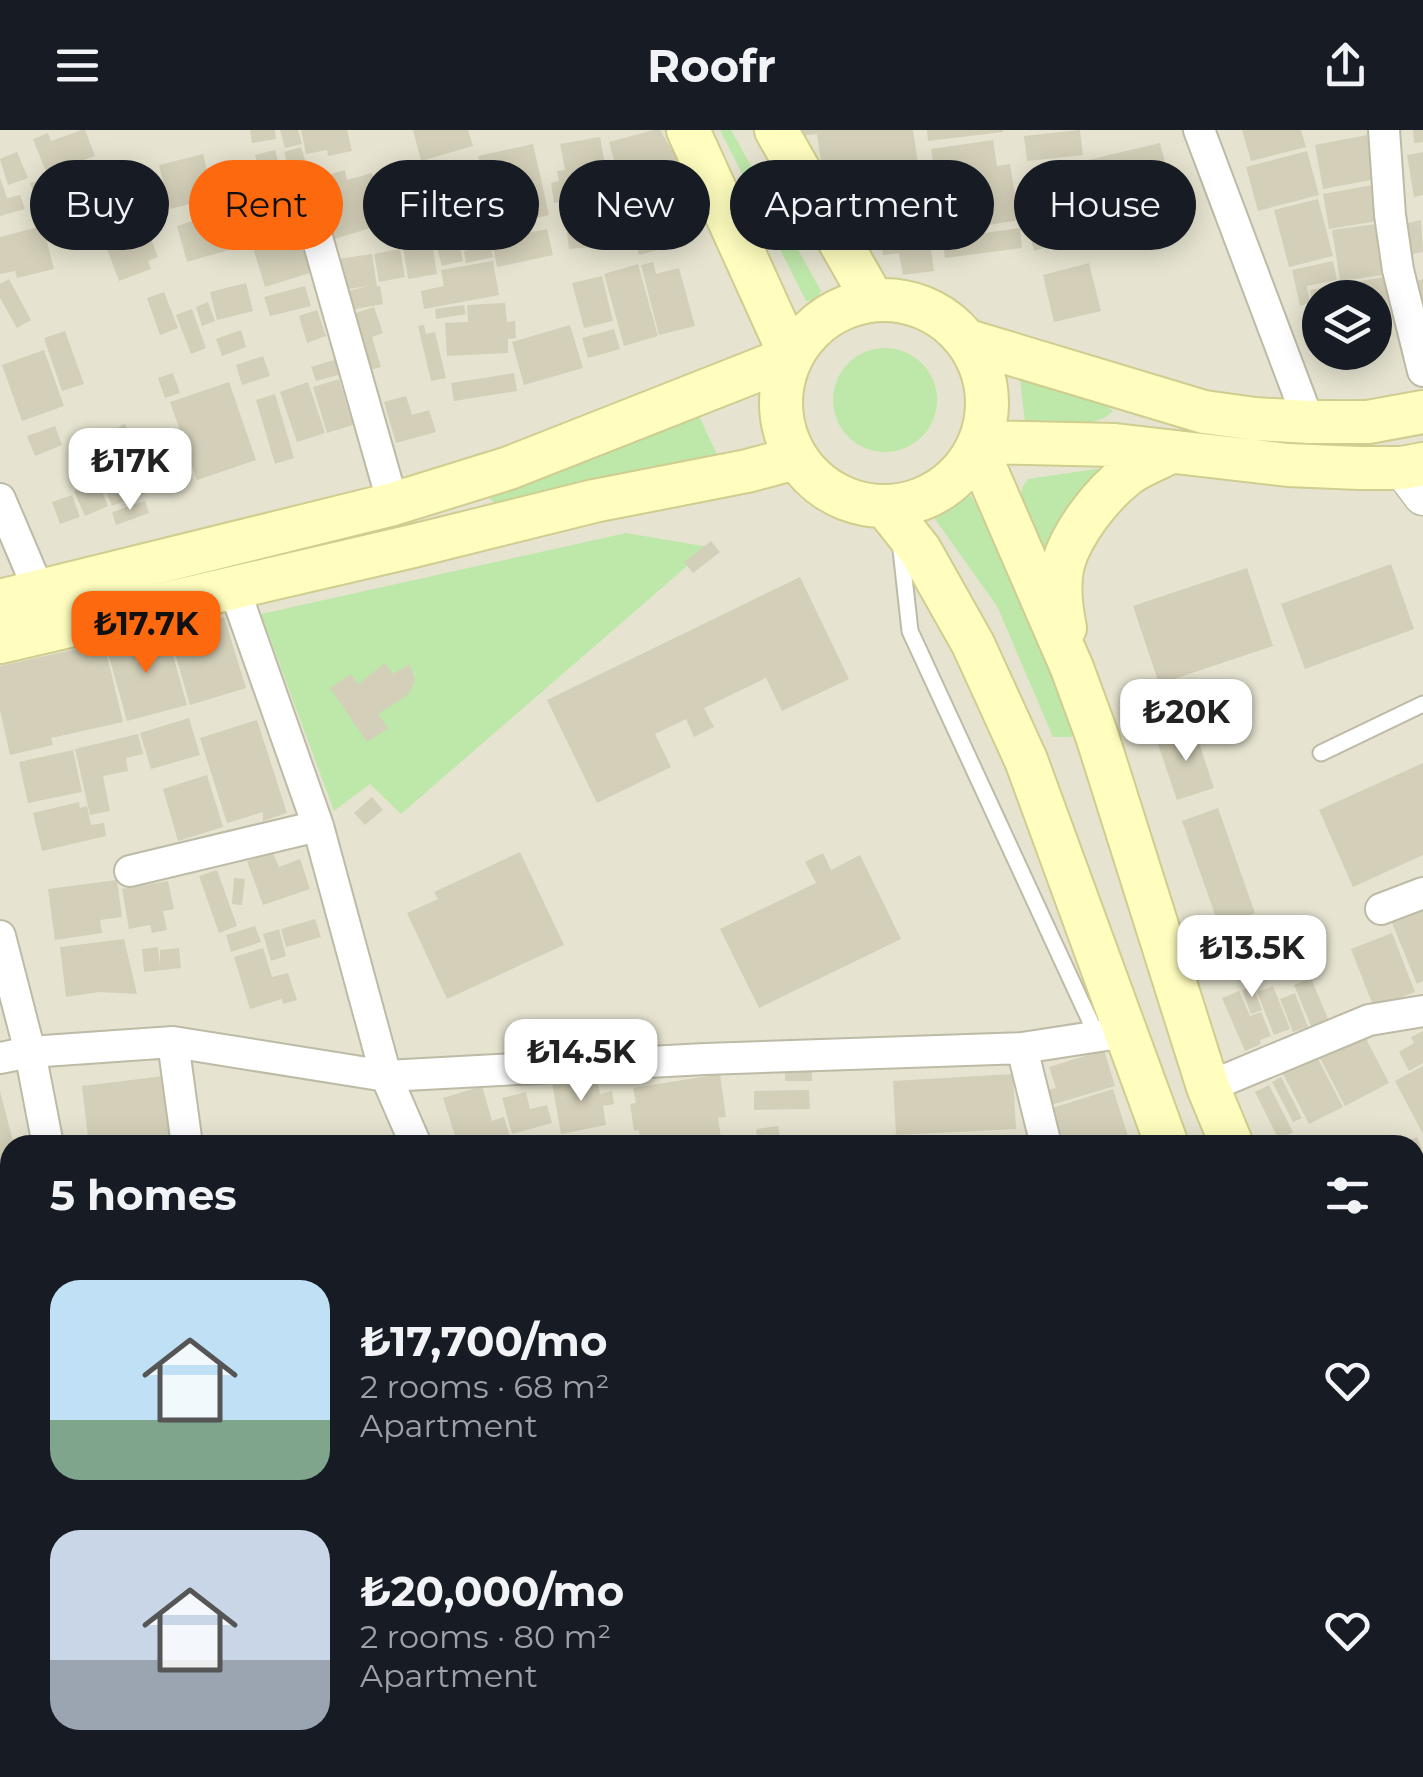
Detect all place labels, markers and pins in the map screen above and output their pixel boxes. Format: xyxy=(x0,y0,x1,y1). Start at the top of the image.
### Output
pin: ₺17K xyxy=(71,428,189,513)
pin: ₺17.7K xyxy=(65,591,227,676)
pin: ₺20K xyxy=(1127,679,1245,764)
pin: ₺13.5K xyxy=(1171,915,1333,1000)
pin: ₺14.5K xyxy=(500,1019,662,1104)

